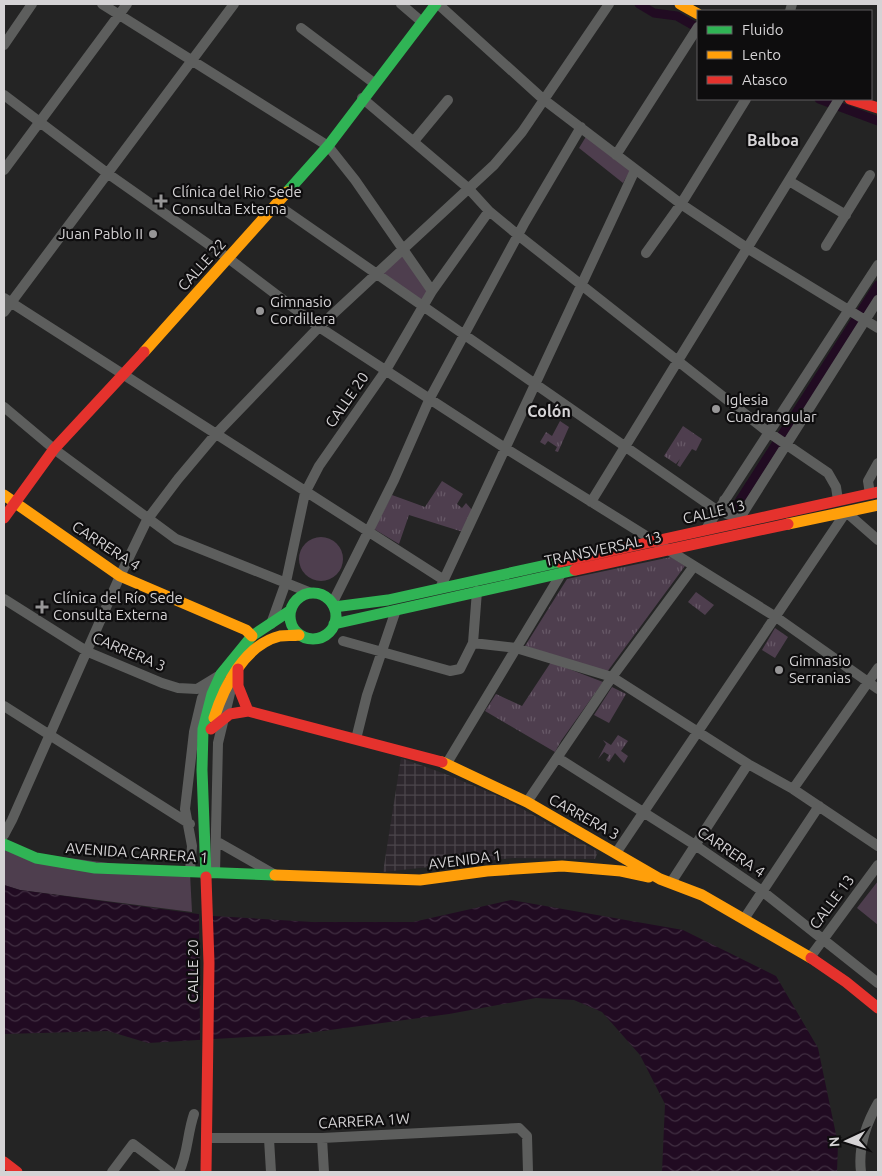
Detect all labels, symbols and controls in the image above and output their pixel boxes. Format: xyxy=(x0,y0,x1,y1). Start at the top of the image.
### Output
legend xyxy=(697,10,872,100)
text: Fluido xyxy=(742,21,784,38)
text: Lento xyxy=(742,46,781,63)
text: Atasco xyxy=(742,71,788,88)
district label: Balboa xyxy=(747,131,799,149)
place label: Clínica del Rio Sede Consulta Externa xyxy=(172,183,302,217)
marker: Clínica del Rio Sede Consulta Externa xyxy=(154,194,168,208)
place label: Juan Pablo II xyxy=(58,225,143,242)
marker: Juan Pablo II xyxy=(147,228,159,240)
street label: CALLE 22 xyxy=(174,235,229,294)
place label: Gimnasio Cordillera xyxy=(270,293,336,327)
marker: Gimnasio Cordillera xyxy=(254,305,266,317)
street label: CALLE 20 xyxy=(321,369,372,431)
place label: Iglesia Cuadrangular xyxy=(726,391,817,425)
district label: Colón xyxy=(527,402,571,420)
marker: Iglesia Cuadrangular xyxy=(710,403,722,415)
street label: CALLE 13 xyxy=(681,496,747,527)
street label: CARRERA 4 xyxy=(69,517,144,574)
street label: TRANSVERSAL 13 xyxy=(543,528,663,569)
place label: Clínica del Río Sede Consulta Externa xyxy=(53,589,183,623)
marker: Clínica del Río Sede Consulta Externa xyxy=(35,600,49,614)
street label: CARRERA 3 xyxy=(90,629,168,675)
place label: Gimnasio Serranias xyxy=(789,652,851,686)
marker: Gimnasio Serranias xyxy=(773,664,785,676)
street label: CARRERA 3 xyxy=(546,790,622,843)
street label: CARRERA 4 xyxy=(694,823,768,880)
street label: AVENIDA CARRERA 1 xyxy=(65,839,209,866)
street label: AVENIDA 1 xyxy=(427,847,502,872)
street label: CALLE 13 xyxy=(806,871,857,932)
street label: CALLE 20 xyxy=(184,939,201,1003)
street label: CARRERA 1W xyxy=(318,1110,410,1131)
north arrow xyxy=(822,1116,872,1166)
text: N xyxy=(826,1136,842,1148)

